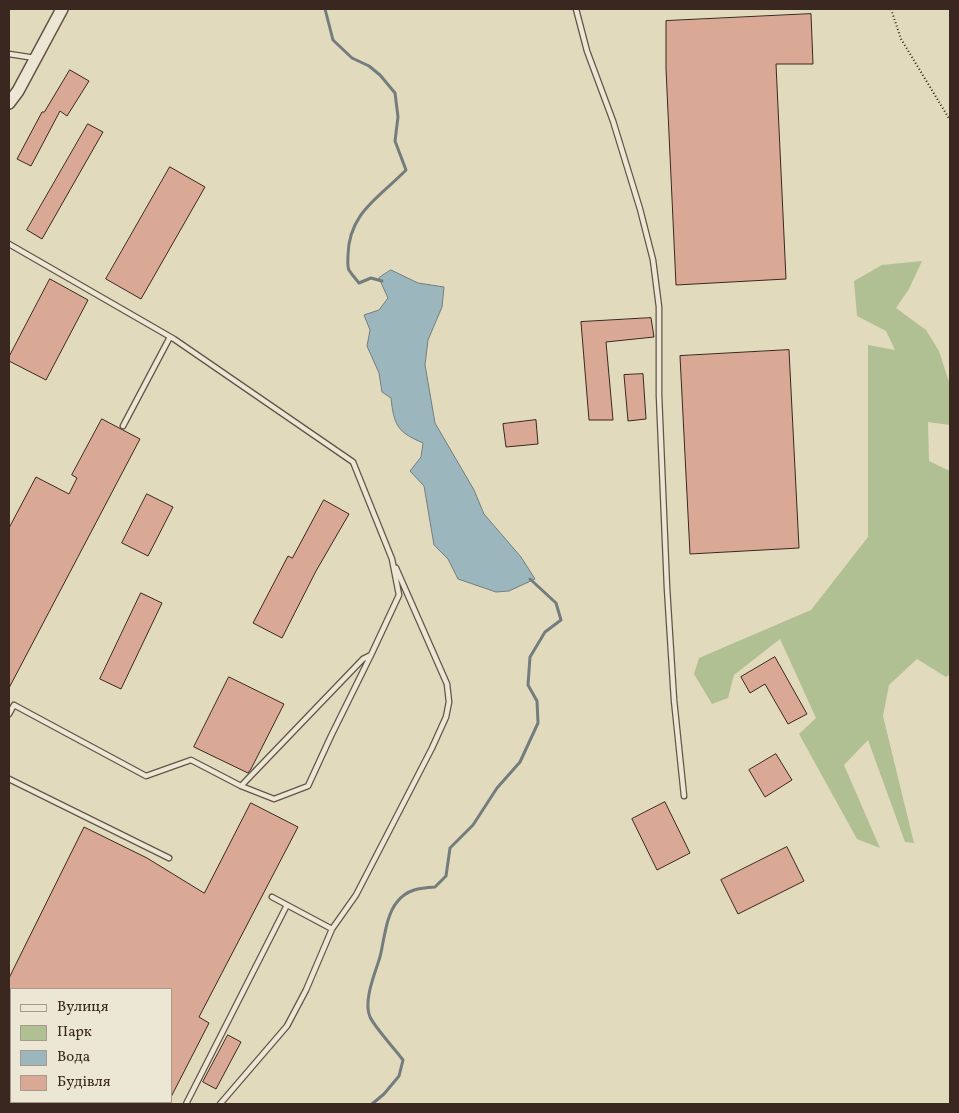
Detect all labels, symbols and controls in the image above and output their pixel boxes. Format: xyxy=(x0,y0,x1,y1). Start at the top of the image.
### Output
legend xyxy=(10,988,172,1103)
text: Вулиця xyxy=(57,997,108,1018)
text: Парк xyxy=(57,1022,92,1043)
text: Вода xyxy=(57,1047,90,1068)
text: Будівля xyxy=(57,1072,111,1093)

